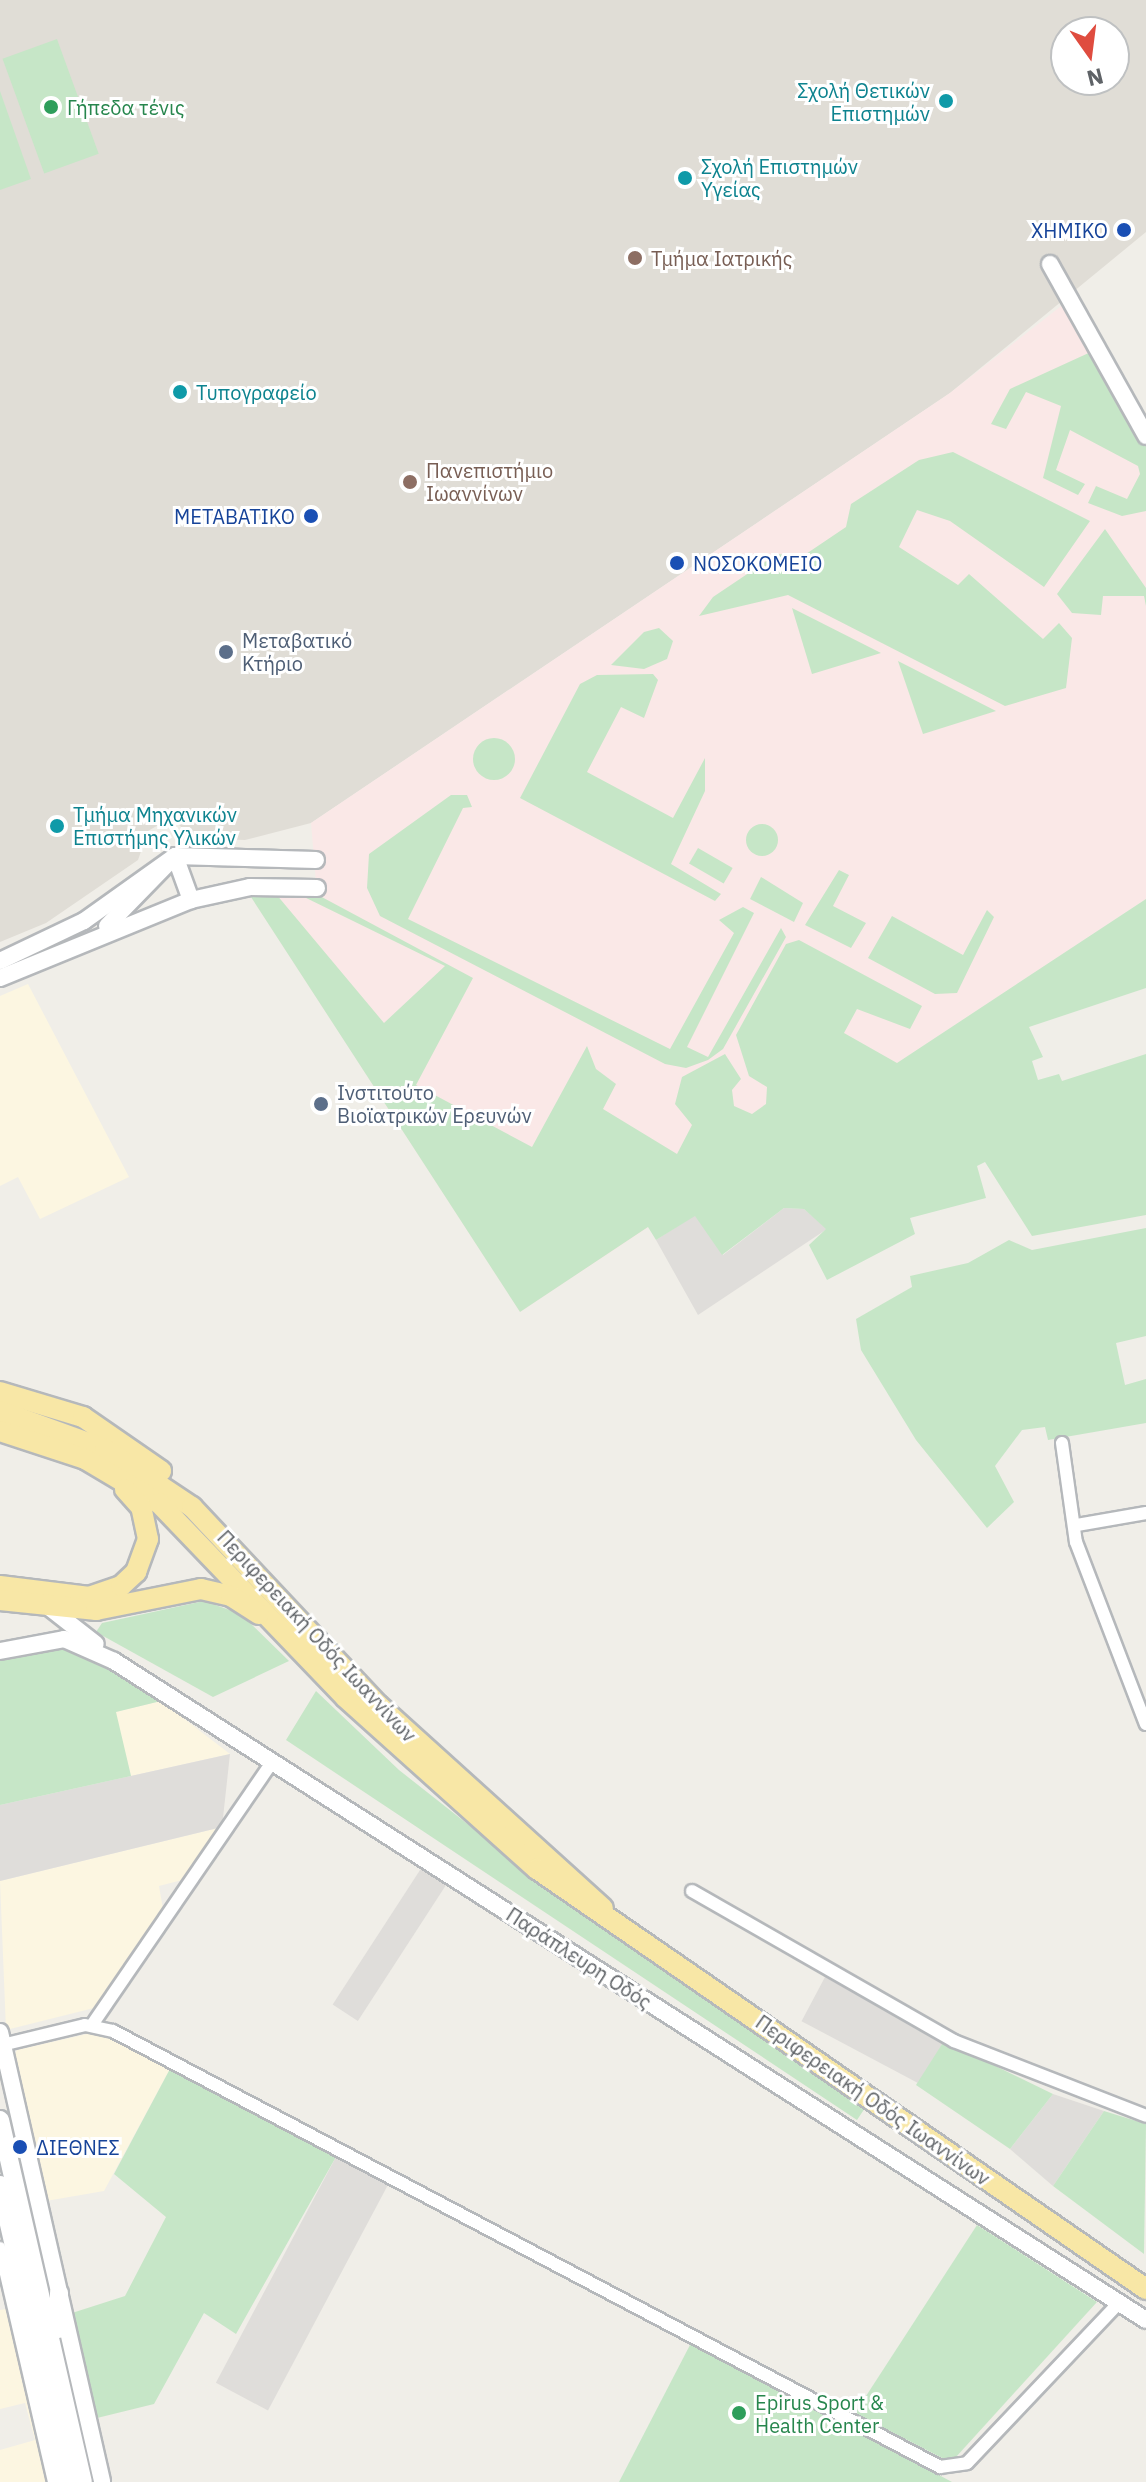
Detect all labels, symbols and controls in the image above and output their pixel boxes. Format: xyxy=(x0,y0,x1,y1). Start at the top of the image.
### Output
north arrow xyxy=(1050,16,1130,96)
text: N xyxy=(1084,62,1107,94)
place label: Σχολή Θετικών Επιστημών xyxy=(797,78,930,125)
marker: Σχολή Θετικών Επιστημών xyxy=(937,92,955,110)
place label: Γήπεδα τένις xyxy=(67,95,185,119)
marker: Γήπεδα τένις xyxy=(42,98,60,116)
place label: Σχολή Επιστημών Υγείας xyxy=(701,154,858,201)
marker: Σχολή Επιστημών Υγείας xyxy=(676,169,694,187)
place label: ΧΗΜΙΚΟ xyxy=(1031,218,1108,242)
marker: ΧΗΜΙΚΟ xyxy=(1115,221,1133,239)
place label: Τμήμα Ιατρικής xyxy=(651,246,792,270)
marker: Τμήμα Ιατρικής xyxy=(626,249,644,267)
place label: Τυπογραφείο xyxy=(196,380,317,404)
marker: Τυπογραφείο xyxy=(171,383,189,401)
place label: Πανεπιστήμιο Ιωαννίνων xyxy=(426,458,553,505)
marker: Πανεπιστήμιο Ιωαννίνων xyxy=(401,473,419,491)
place label: ΜΕΤΑΒΑΤΙΚΟ xyxy=(174,504,295,528)
marker: ΜΕΤΑΒΑΤΙΚΟ xyxy=(302,507,320,525)
place label: ΝΟΣΟΚΟΜΕΙΟ xyxy=(693,551,822,575)
marker: ΝΟΣΟΚΟΜΕΙΟ xyxy=(668,554,686,572)
place label: Μεταβατικό Κτήριο xyxy=(242,628,352,675)
marker: Μεταβατικό Κτήριο xyxy=(217,643,235,661)
place label: Τμήμα Μηχανικών Επιστήμης Υλικών xyxy=(73,802,237,849)
marker: Τμήμα Μηχανικών Επιστήμης Υλικών xyxy=(48,817,66,835)
place label: Ινστιτούτο Βιοϊατρικών Ερευνών xyxy=(337,1080,532,1127)
marker: Ινστιτούτο Βιοϊατρικών Ερευνών xyxy=(312,1095,330,1113)
street label: Περιφερειακή Οδός Ιωαννίνων xyxy=(213,1525,421,1747)
street label: Παράπλευρη Οδός xyxy=(502,1902,656,2014)
street label: Περιφερειακή Οδός Ιωαννίνων xyxy=(751,2010,995,2190)
place label: ΔΙΕΘΝΕΣ xyxy=(36,2135,120,2159)
marker: ΔΙΕΘΝΕΣ xyxy=(11,2138,29,2156)
place label: Epirus Sport & Health Center xyxy=(755,2390,884,2437)
marker: Epirus Sport & Health Center xyxy=(730,2404,748,2422)

